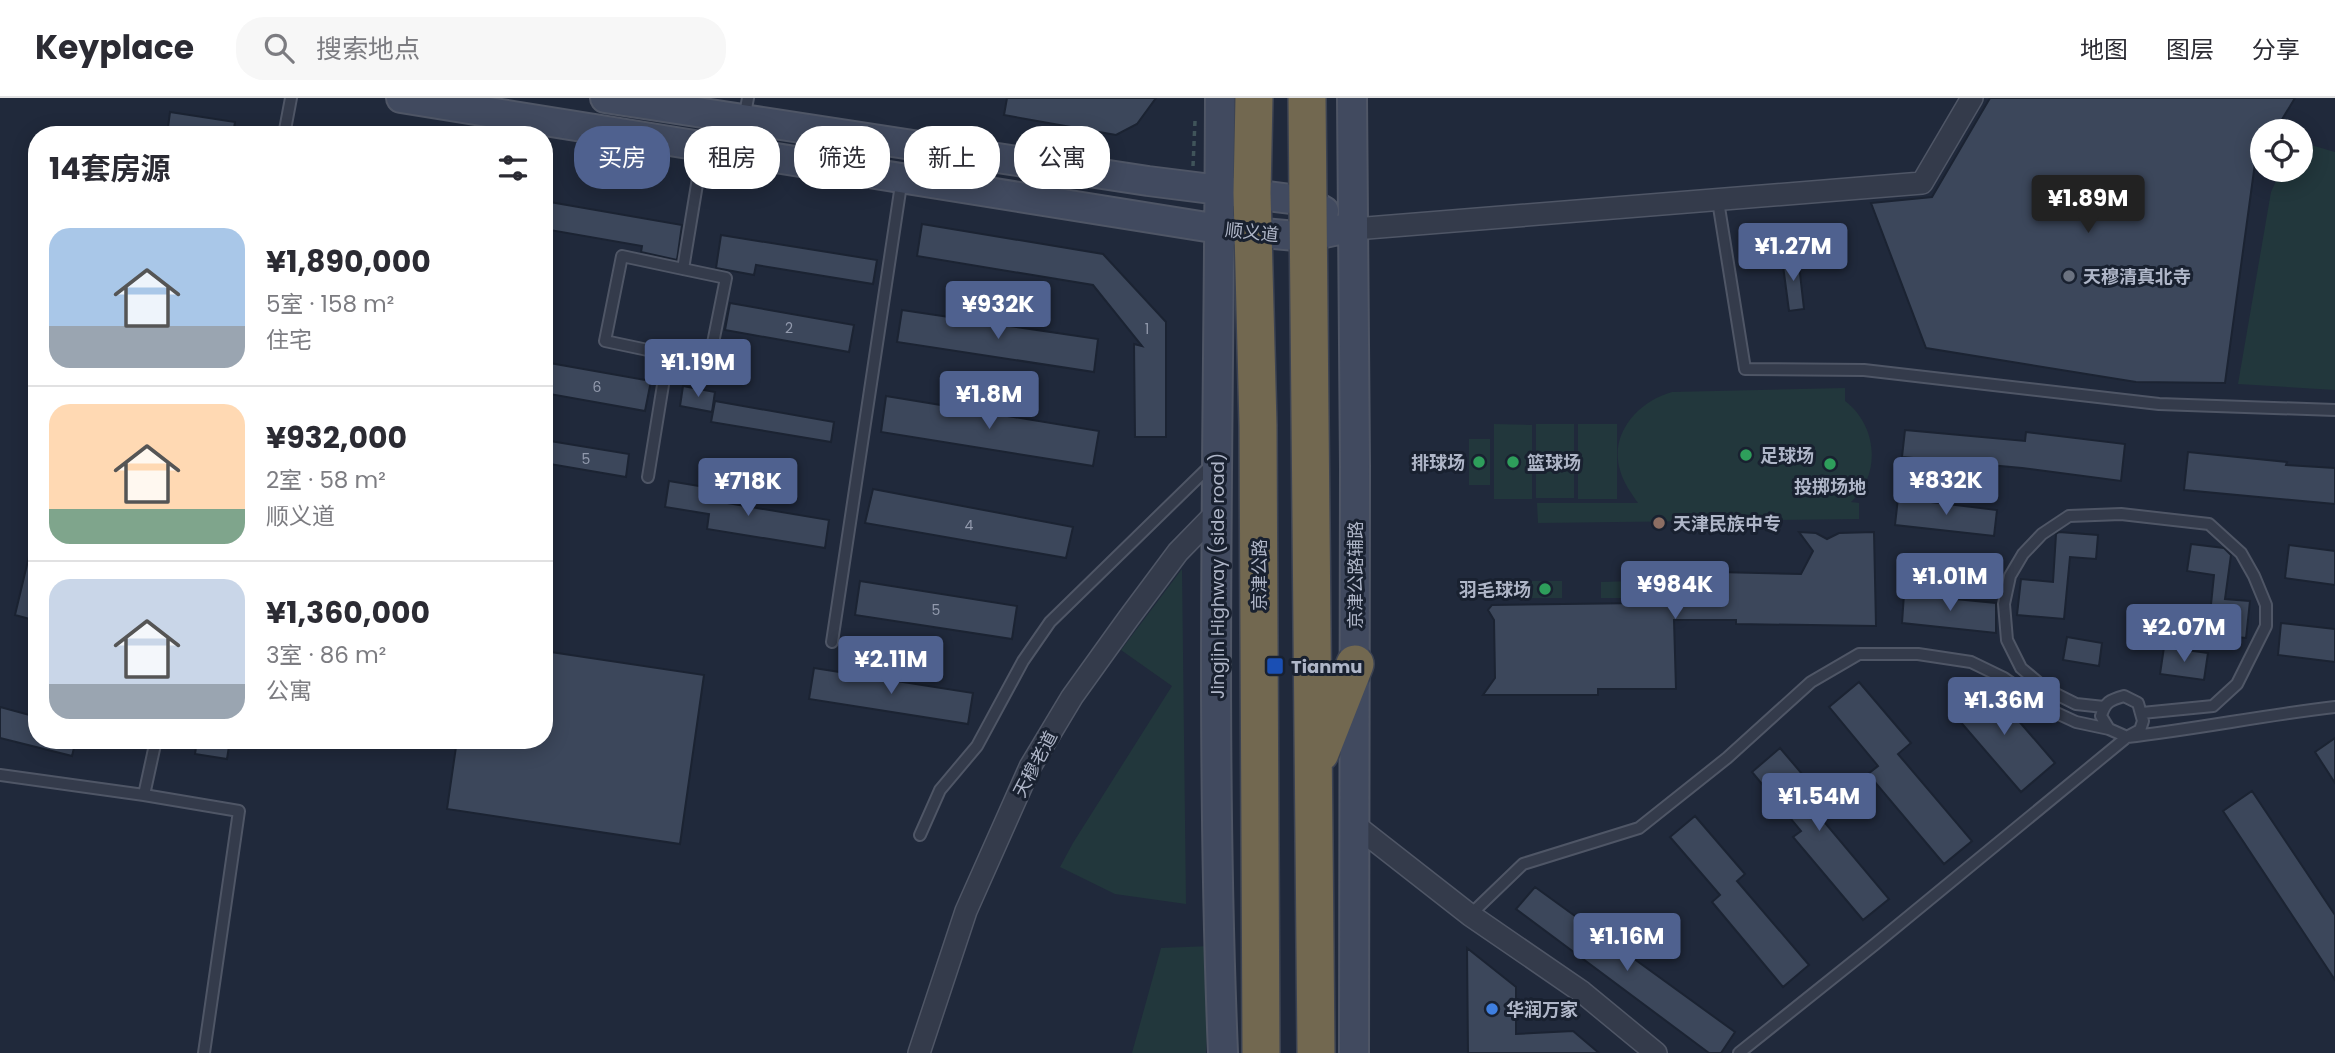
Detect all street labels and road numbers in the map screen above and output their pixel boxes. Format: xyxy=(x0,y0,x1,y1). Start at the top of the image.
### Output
street label: 顺义道 xyxy=(1224,217,1280,247)
street label: Jingjin Highway (side road) xyxy=(1205,453,1230,699)
street label: 京津公路辅路 xyxy=(1343,521,1368,629)
street label: 京津公路 xyxy=(1247,539,1272,611)
street label: 天穆老道 xyxy=(1007,726,1063,802)

